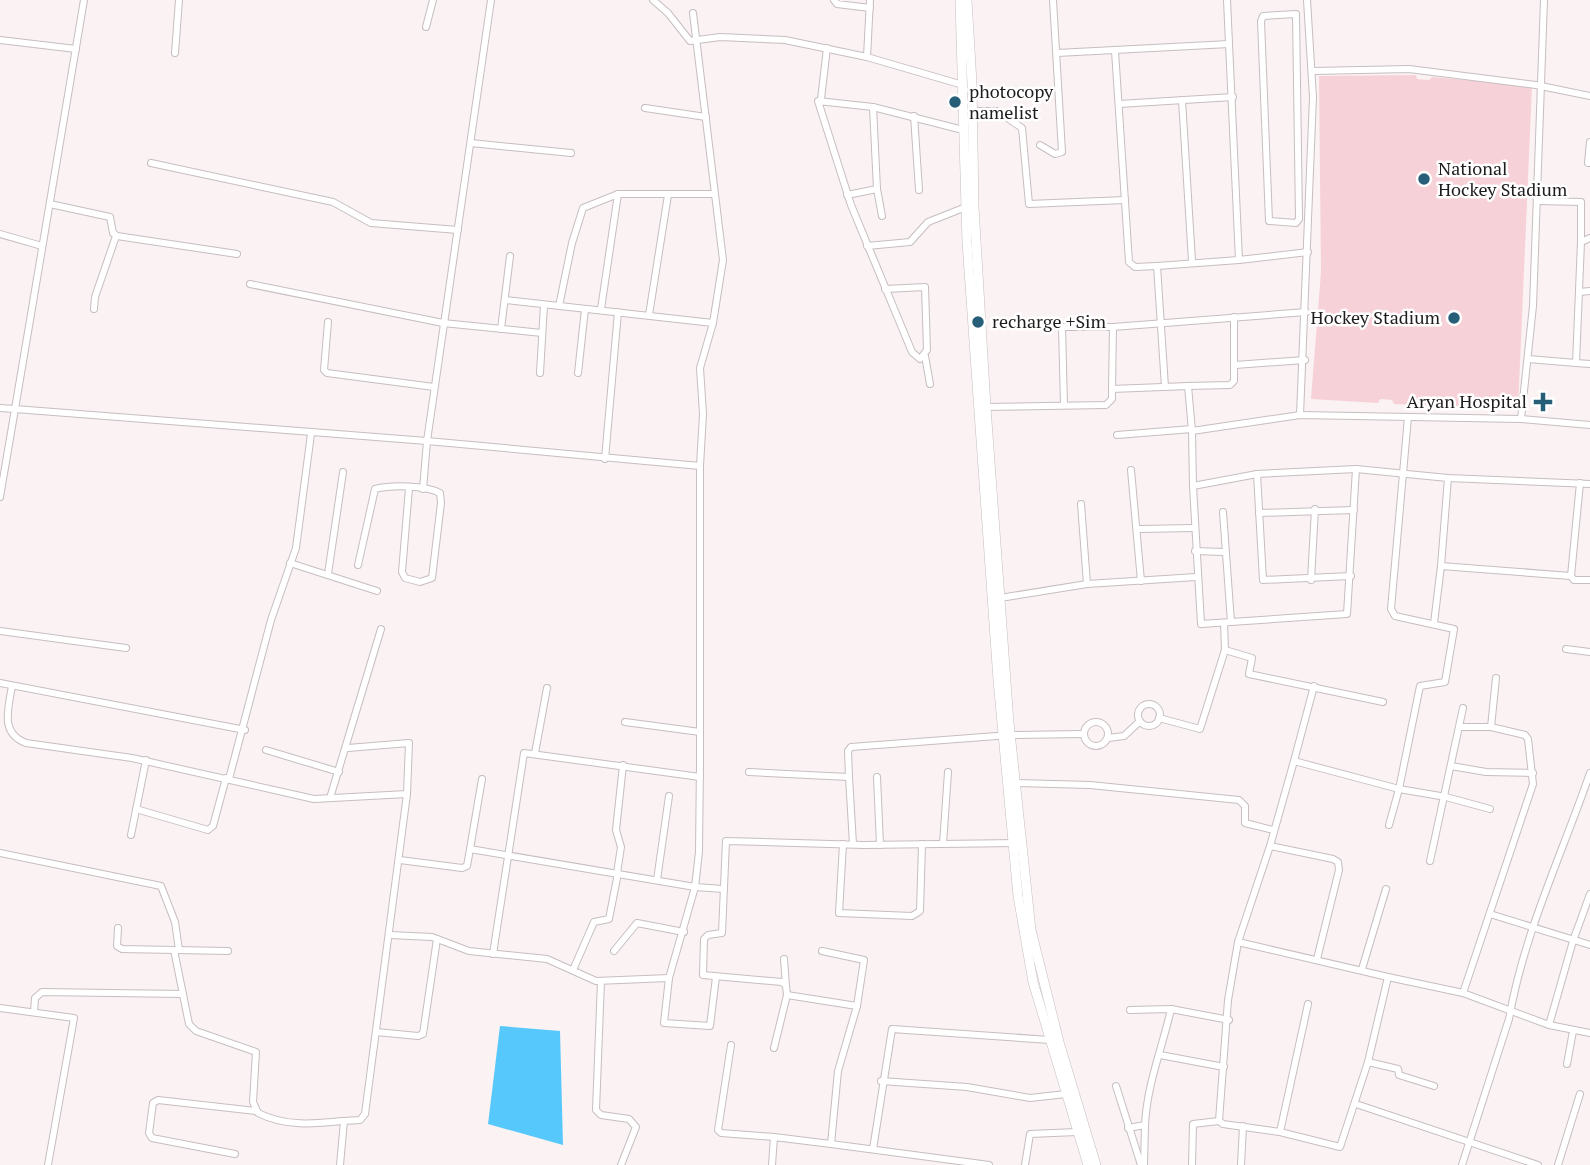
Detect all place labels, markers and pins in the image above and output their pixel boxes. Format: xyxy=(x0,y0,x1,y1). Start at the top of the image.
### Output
place label: photocopy namelist xyxy=(969,79,1054,124)
marker: photocopy namelist xyxy=(947,94,963,110)
place label: National Hockey Stadium xyxy=(1438,156,1568,201)
marker: National Hockey Stadium xyxy=(1416,171,1432,187)
place label: Hockey Stadium xyxy=(1311,305,1440,329)
place label: recharge +Sim xyxy=(992,309,1106,333)
marker: Hockey Stadium xyxy=(1446,310,1462,326)
marker: recharge +Sim xyxy=(970,314,986,330)
place label: Aryan Hospital xyxy=(1407,389,1527,413)
marker: Aryan Hospital xyxy=(1533,392,1553,412)

